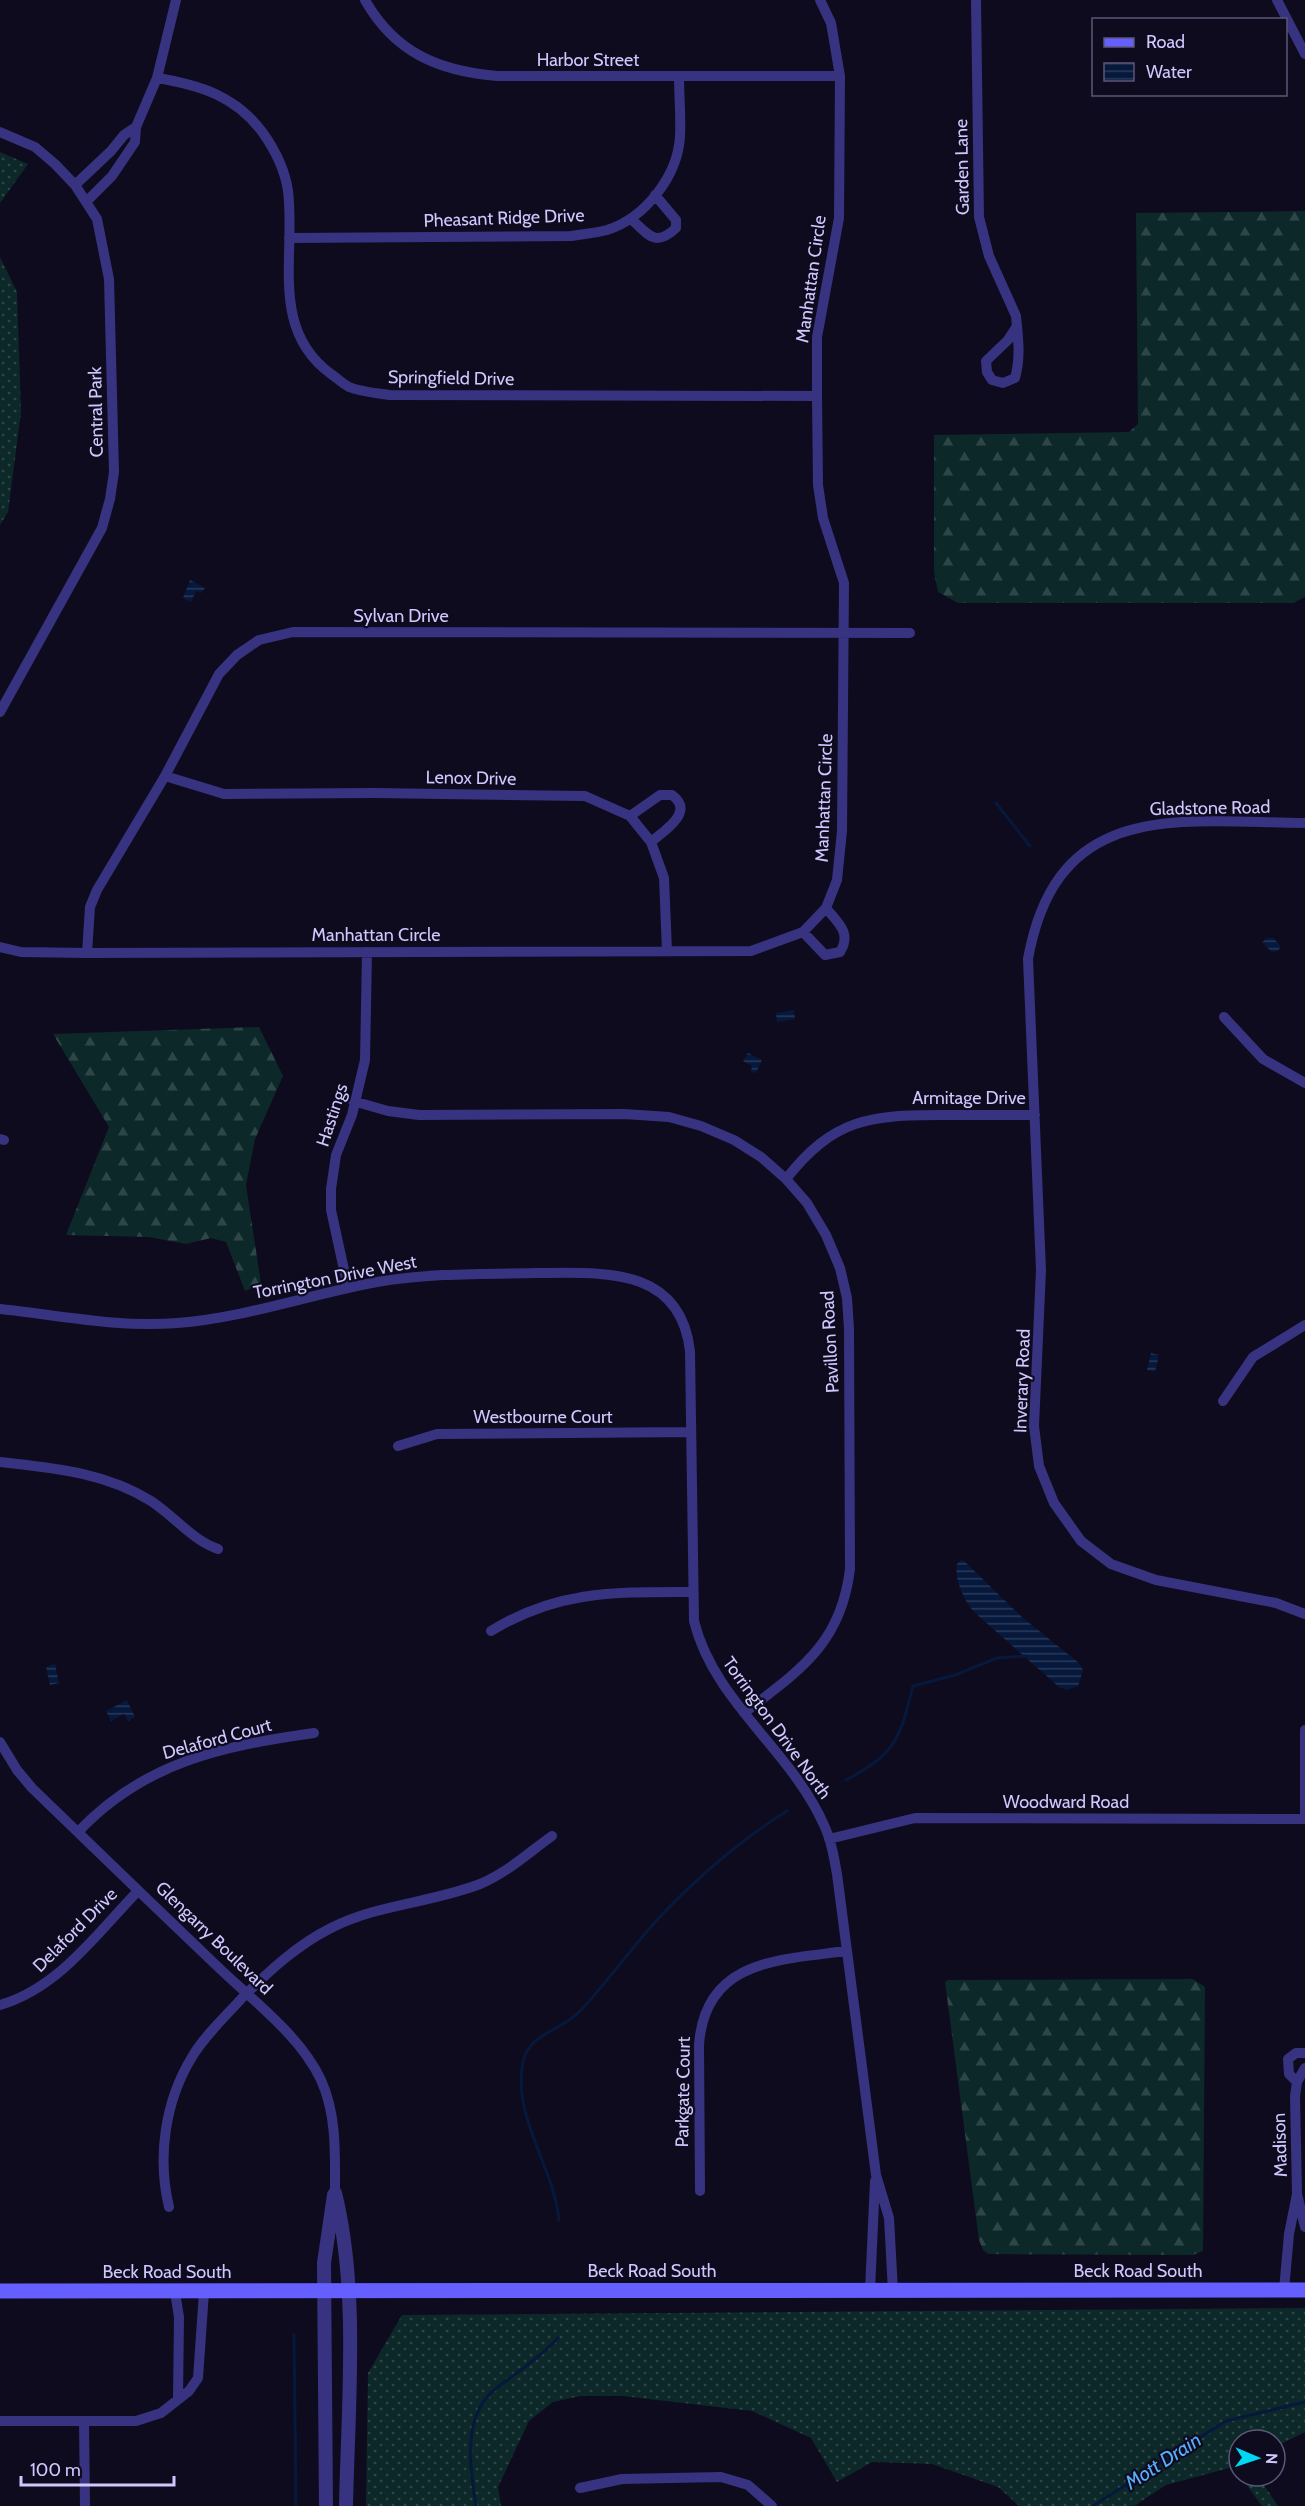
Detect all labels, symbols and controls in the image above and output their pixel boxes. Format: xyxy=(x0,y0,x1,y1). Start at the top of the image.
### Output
legend xyxy=(1092,18,1287,96)
text: Road xyxy=(1146,31,1185,53)
street label: Harbor Street xyxy=(537,49,639,71)
text: Water xyxy=(1146,61,1192,83)
street label: Garden Lane xyxy=(950,119,974,215)
street label: Pheasant Ridge Drive xyxy=(423,204,585,232)
street label: Manhattan Circle xyxy=(791,214,831,344)
street label: Central Park xyxy=(84,365,108,458)
street label: Springfield Drive xyxy=(388,366,514,390)
street label: Sylvan Drive xyxy=(353,605,449,627)
street label: Manhattan Circle xyxy=(811,733,837,863)
street label: Lenox Drive xyxy=(425,766,517,790)
street label: Gladstone Road xyxy=(1150,796,1270,820)
street label: Manhattan Circle xyxy=(312,924,440,946)
street label: Hastings xyxy=(311,1081,353,1149)
street label: Armitage Drive xyxy=(912,1087,1026,1109)
street label: Torrington Drive West xyxy=(252,1250,418,1304)
street label: Pavillon Road xyxy=(816,1290,844,1394)
street label: Inverary Road xyxy=(1009,1329,1035,1433)
street label: Westbourne Court xyxy=(473,1406,613,1428)
street label: Torrington Drive North xyxy=(718,1653,836,1803)
street label: Delaford Court xyxy=(160,1714,274,1764)
street label: Woodward Road xyxy=(1003,1791,1129,1813)
street label: Glengarry Boulevard xyxy=(151,1877,277,1999)
street label: Delaford Drive xyxy=(28,1883,122,1977)
street label: Parkgate Court xyxy=(671,2036,695,2148)
street label: Madison xyxy=(1268,2112,1292,2178)
street label: Beck Road South xyxy=(587,2260,717,2282)
street label: Beck Road South xyxy=(1073,2260,1203,2282)
street label: Beck Road South xyxy=(102,2261,232,2283)
water label: Mott Drain xyxy=(1120,2428,1206,2495)
north arrow xyxy=(1227,2428,1287,2488)
scale bar xyxy=(21,2449,174,2487)
text: N xyxy=(1262,2453,1281,2464)
text: 100 m xyxy=(30,2459,81,2481)

